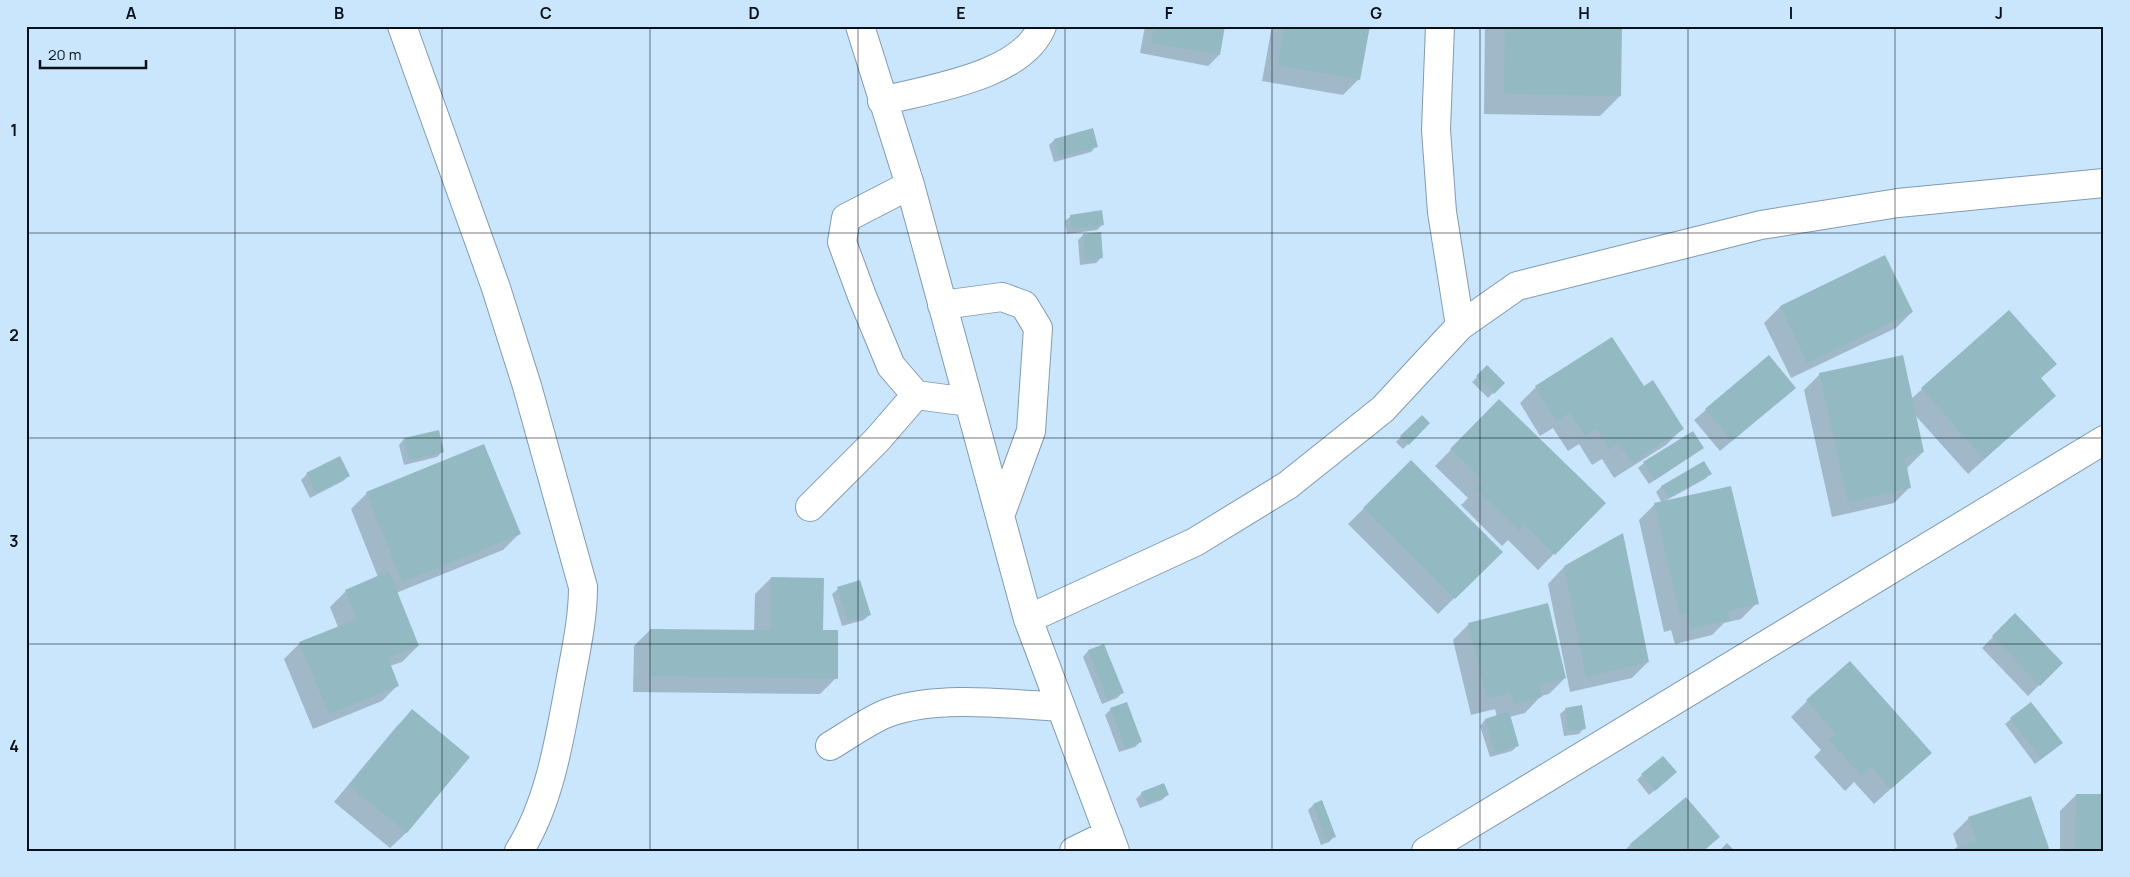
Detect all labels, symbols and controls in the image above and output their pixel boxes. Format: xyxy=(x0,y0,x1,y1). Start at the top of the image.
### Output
text: A xyxy=(126,2,137,24)
text: B xyxy=(334,2,344,24)
text: C xyxy=(540,2,552,24)
text: D xyxy=(748,2,760,24)
text: E xyxy=(956,2,966,24)
text: F xyxy=(1165,2,1174,24)
text: G xyxy=(1370,2,1382,24)
text: H xyxy=(1578,2,1590,24)
text: I xyxy=(1789,2,1793,24)
text: J xyxy=(1995,2,2003,24)
scale bar xyxy=(40,38,146,70)
text: 20 m xyxy=(48,44,81,65)
text: 1 xyxy=(10,119,18,141)
text: 2 xyxy=(9,324,19,346)
text: 3 xyxy=(9,530,19,552)
text: 4 xyxy=(9,735,19,757)

